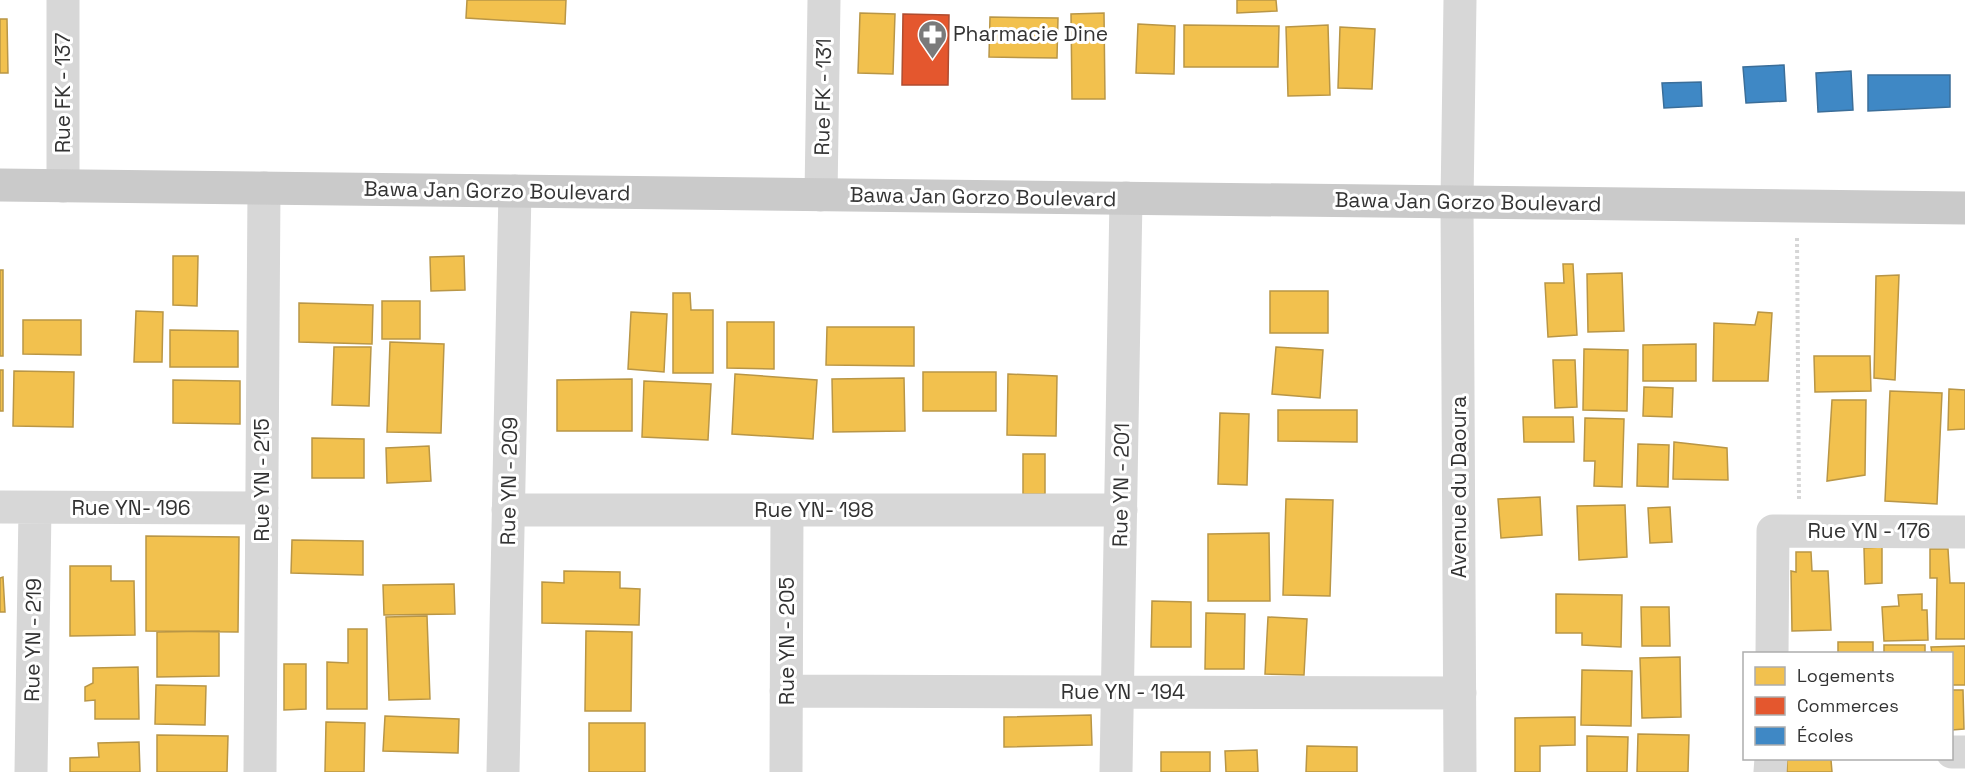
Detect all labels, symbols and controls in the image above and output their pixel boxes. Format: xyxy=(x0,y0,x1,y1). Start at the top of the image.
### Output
pharmacy icon: Pharmacie Dine xyxy=(916,18,948,60)
place label: Pharmacie Dine xyxy=(953,20,1108,47)
street label: Rue FK - 137 xyxy=(49,33,76,153)
street label: Rue FK - 131 xyxy=(808,38,837,156)
street label: Bawa Jan Gorzo Boulevard xyxy=(363,175,631,206)
street label: Bawa Jan Gorzo Boulevard xyxy=(849,181,1117,212)
street label: Bawa Jan Gorzo Boulevard xyxy=(1334,186,1602,217)
street label: Avenue du Daoura xyxy=(1445,396,1472,578)
street label: Rue YN - 209 xyxy=(494,416,523,545)
street label: Rue YN - 215 xyxy=(248,418,275,542)
street label: Rue YN - 201 xyxy=(1106,423,1135,547)
street label: Rue YN- 196 xyxy=(71,494,191,521)
street label: Rue YN- 198 xyxy=(754,496,874,523)
street label: Rue YN - 176 xyxy=(1808,517,1930,544)
street label: Rue YN - 205 xyxy=(773,577,800,705)
street label: Rue YN - 219 xyxy=(18,578,47,702)
legend xyxy=(1743,652,1953,760)
text: Logements xyxy=(1797,664,1895,687)
street label: Rue YN - 194 xyxy=(1061,678,1185,705)
text: Commerces xyxy=(1797,694,1899,717)
text: Écoles xyxy=(1797,724,1854,747)

